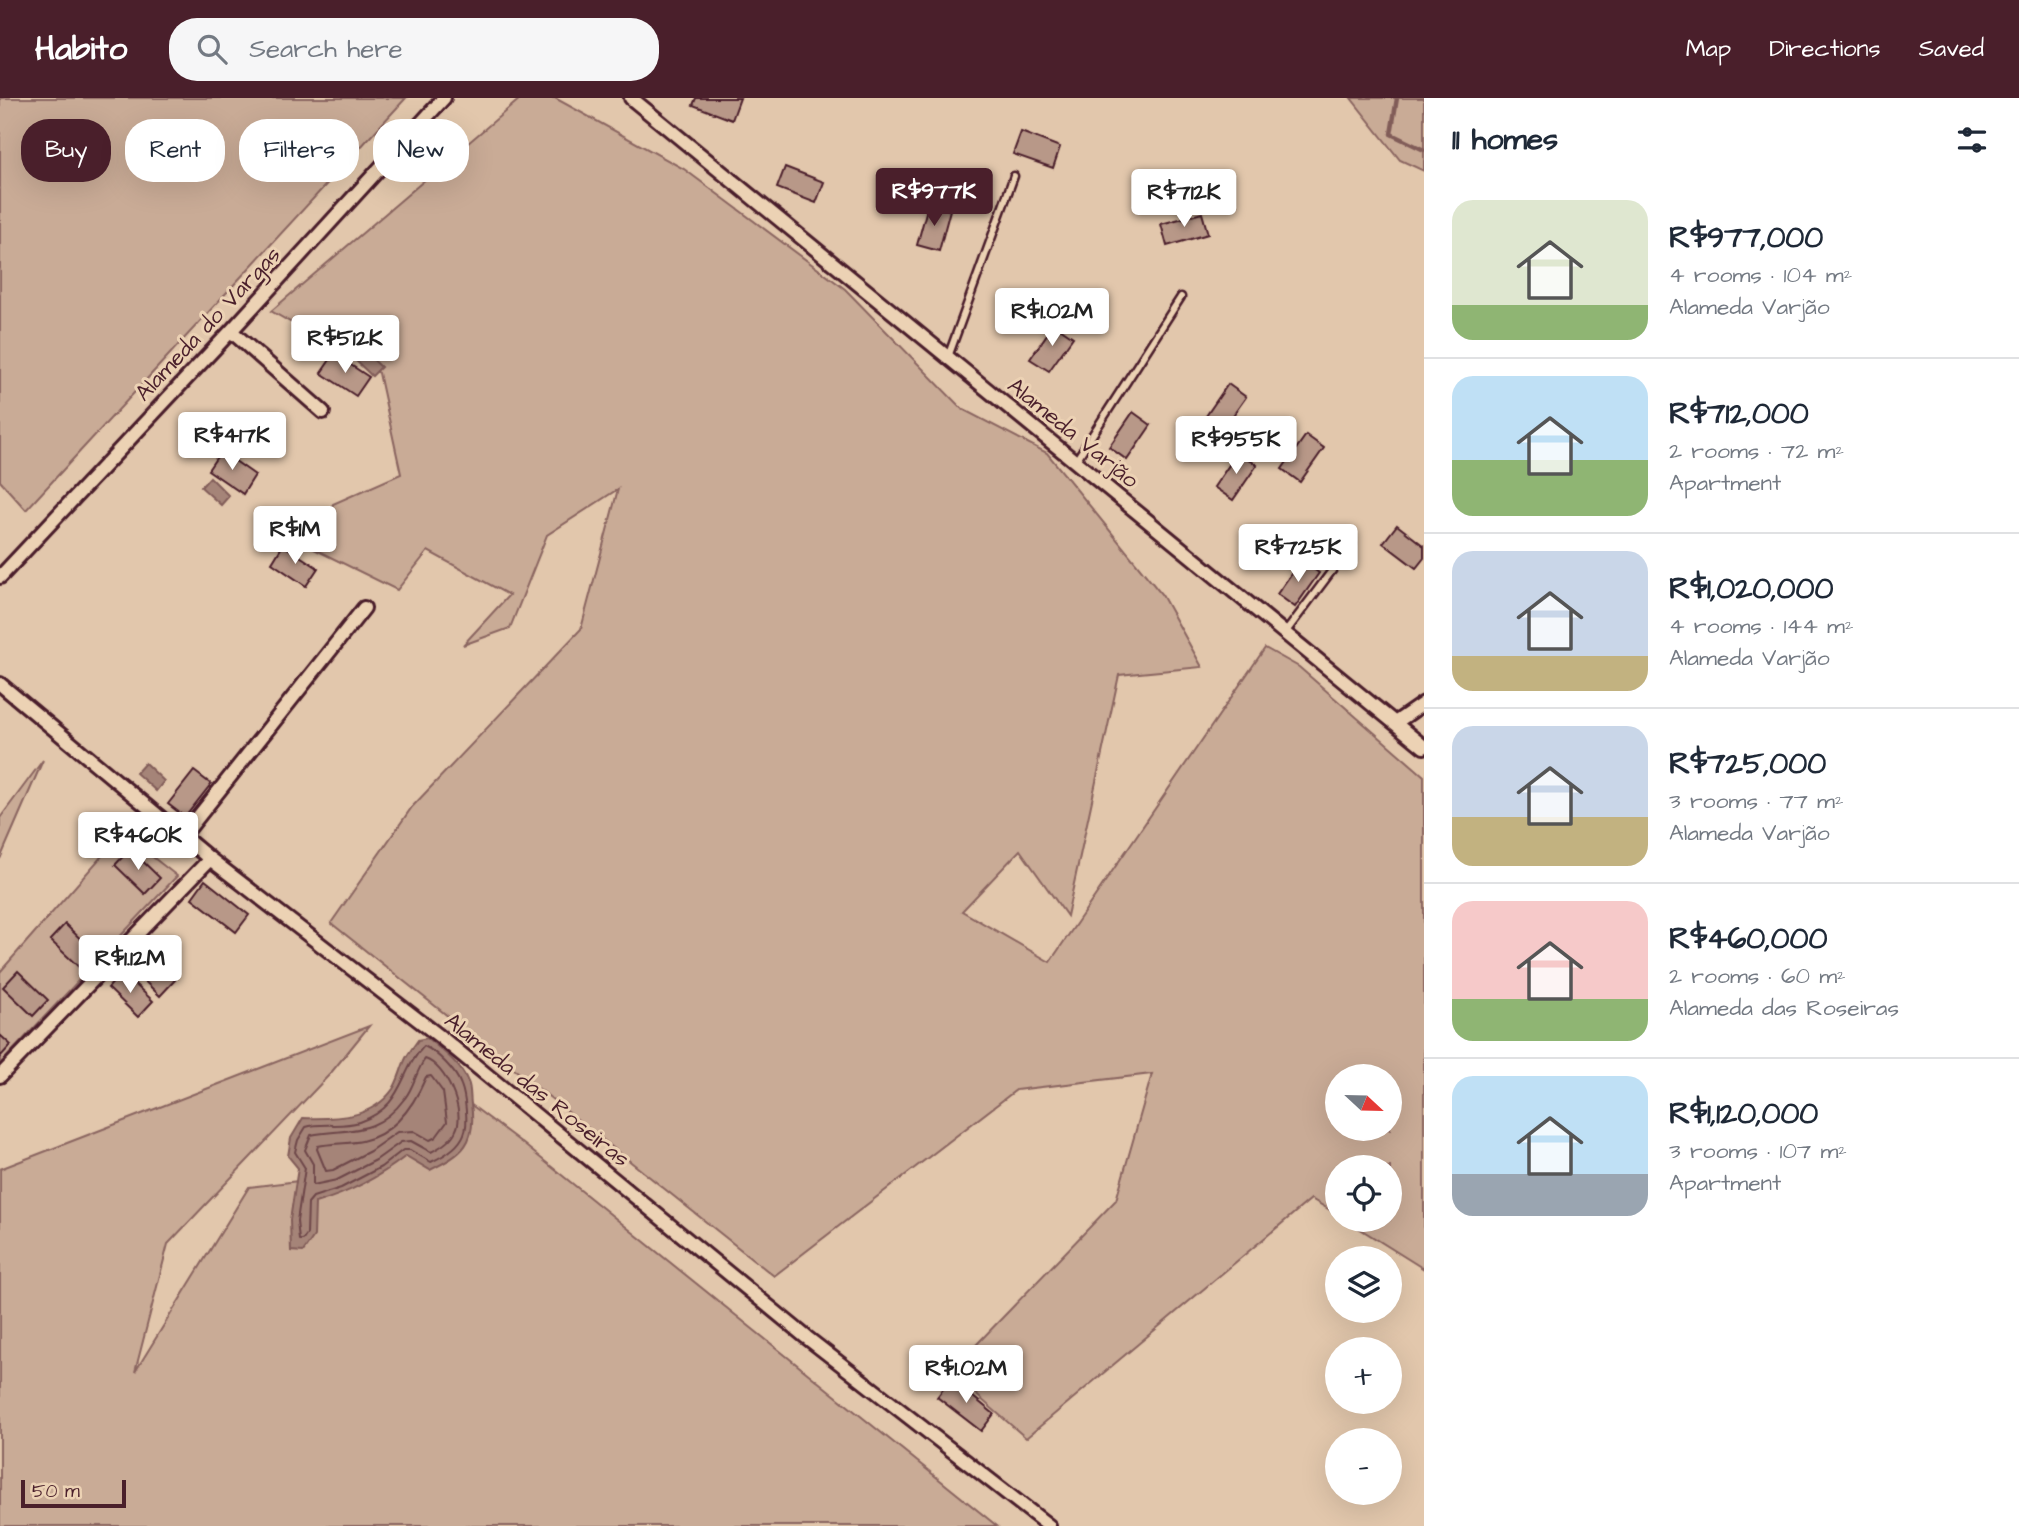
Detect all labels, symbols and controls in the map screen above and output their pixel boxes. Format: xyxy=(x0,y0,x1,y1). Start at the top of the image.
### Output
search box xyxy=(169,18,659,81)
text: Habito xyxy=(35,26,127,72)
icon: search xyxy=(193,30,231,68)
text: Search here xyxy=(249,31,403,67)
text: Map xyxy=(1686,32,1731,66)
text: Directions xyxy=(1769,32,1881,66)
text: Saved xyxy=(1919,32,1984,66)
chip: Buy xyxy=(21,119,111,182)
chip: Rent xyxy=(125,119,225,182)
chip: Filters xyxy=(239,119,359,182)
chip: New xyxy=(373,119,469,182)
text: 11 homes xyxy=(1452,119,1558,161)
icon: filters xyxy=(1953,121,1991,159)
pin: R$977K xyxy=(877,169,991,228)
pin: R$712K xyxy=(1127,170,1241,229)
text: R$977K xyxy=(892,175,976,207)
text: R$712K xyxy=(1147,176,1221,208)
text: R$977,000 xyxy=(1669,217,1823,259)
icon: home xyxy=(1508,228,1592,312)
street label: Alameda do Vargas xyxy=(128,240,289,409)
text: 4 rooms · 104 m² xyxy=(1669,259,1852,291)
pin: R$1.02M xyxy=(987,288,1117,348)
text: Alameda Varjão xyxy=(1669,291,1830,323)
text: R$1.02M xyxy=(1011,295,1093,327)
pin: R$512K xyxy=(288,316,402,375)
text: R$512K xyxy=(307,322,383,354)
street label: Alameda Varjão xyxy=(1001,370,1146,496)
text: R$712,000 xyxy=(1669,393,1809,435)
icon: home xyxy=(1508,404,1592,488)
pin: R$417K xyxy=(175,412,289,472)
pin: R$955K xyxy=(1179,416,1293,476)
text: R$417K xyxy=(194,419,270,451)
text: R$955K xyxy=(1192,423,1280,455)
text: 2 rooms · 72 m² xyxy=(1669,435,1844,467)
text: Apartment xyxy=(1669,467,1781,499)
pin: R$1M xyxy=(254,506,336,566)
text: R$1M xyxy=(269,513,321,545)
pin: R$725K xyxy=(1241,524,1355,584)
text: R$725K xyxy=(1255,531,1341,563)
text: R$1,020,000 xyxy=(1669,568,1833,610)
icon: home xyxy=(1508,579,1592,663)
text: 4 rooms · 144 m² xyxy=(1669,610,1854,642)
text: Alameda Varjão xyxy=(1669,642,1830,674)
text: R$725,000 xyxy=(1669,743,1826,785)
icon: home xyxy=(1508,754,1592,838)
text: 3 rooms · 77 m² xyxy=(1669,785,1844,817)
pin: R$460K xyxy=(81,812,195,872)
text: Alameda Varjão xyxy=(1669,817,1830,849)
text: R$460K xyxy=(94,819,182,851)
text: R$460,000 xyxy=(1669,918,1827,960)
icon: home xyxy=(1508,929,1592,1013)
pin: R$1.12M xyxy=(65,936,195,995)
text: R$1.12M xyxy=(95,942,165,974)
text: 2 rooms · 60 m² xyxy=(1669,960,1846,992)
text: Alameda das Roseiras xyxy=(1669,992,1899,1024)
street label: Alameda das Roseiras xyxy=(438,1005,636,1175)
north arrow xyxy=(1325,1064,1402,1141)
map controls xyxy=(1325,1064,1402,1505)
text: R$1,120,000 xyxy=(1669,1093,1818,1135)
icon: home xyxy=(1508,1104,1592,1188)
text: 3 rooms · 107 m² xyxy=(1669,1135,1847,1167)
button: locate xyxy=(1325,1155,1402,1232)
text: Apartment xyxy=(1669,1167,1781,1199)
button: layers xyxy=(1325,1246,1402,1323)
button: + xyxy=(1325,1337,1402,1414)
pin: R$1.02M xyxy=(901,1346,1031,1405)
text: R$1.02M xyxy=(925,1352,1007,1384)
button: − xyxy=(1325,1428,1402,1505)
scale bar xyxy=(21,1477,126,1509)
text: 50 m xyxy=(32,1478,80,1505)

